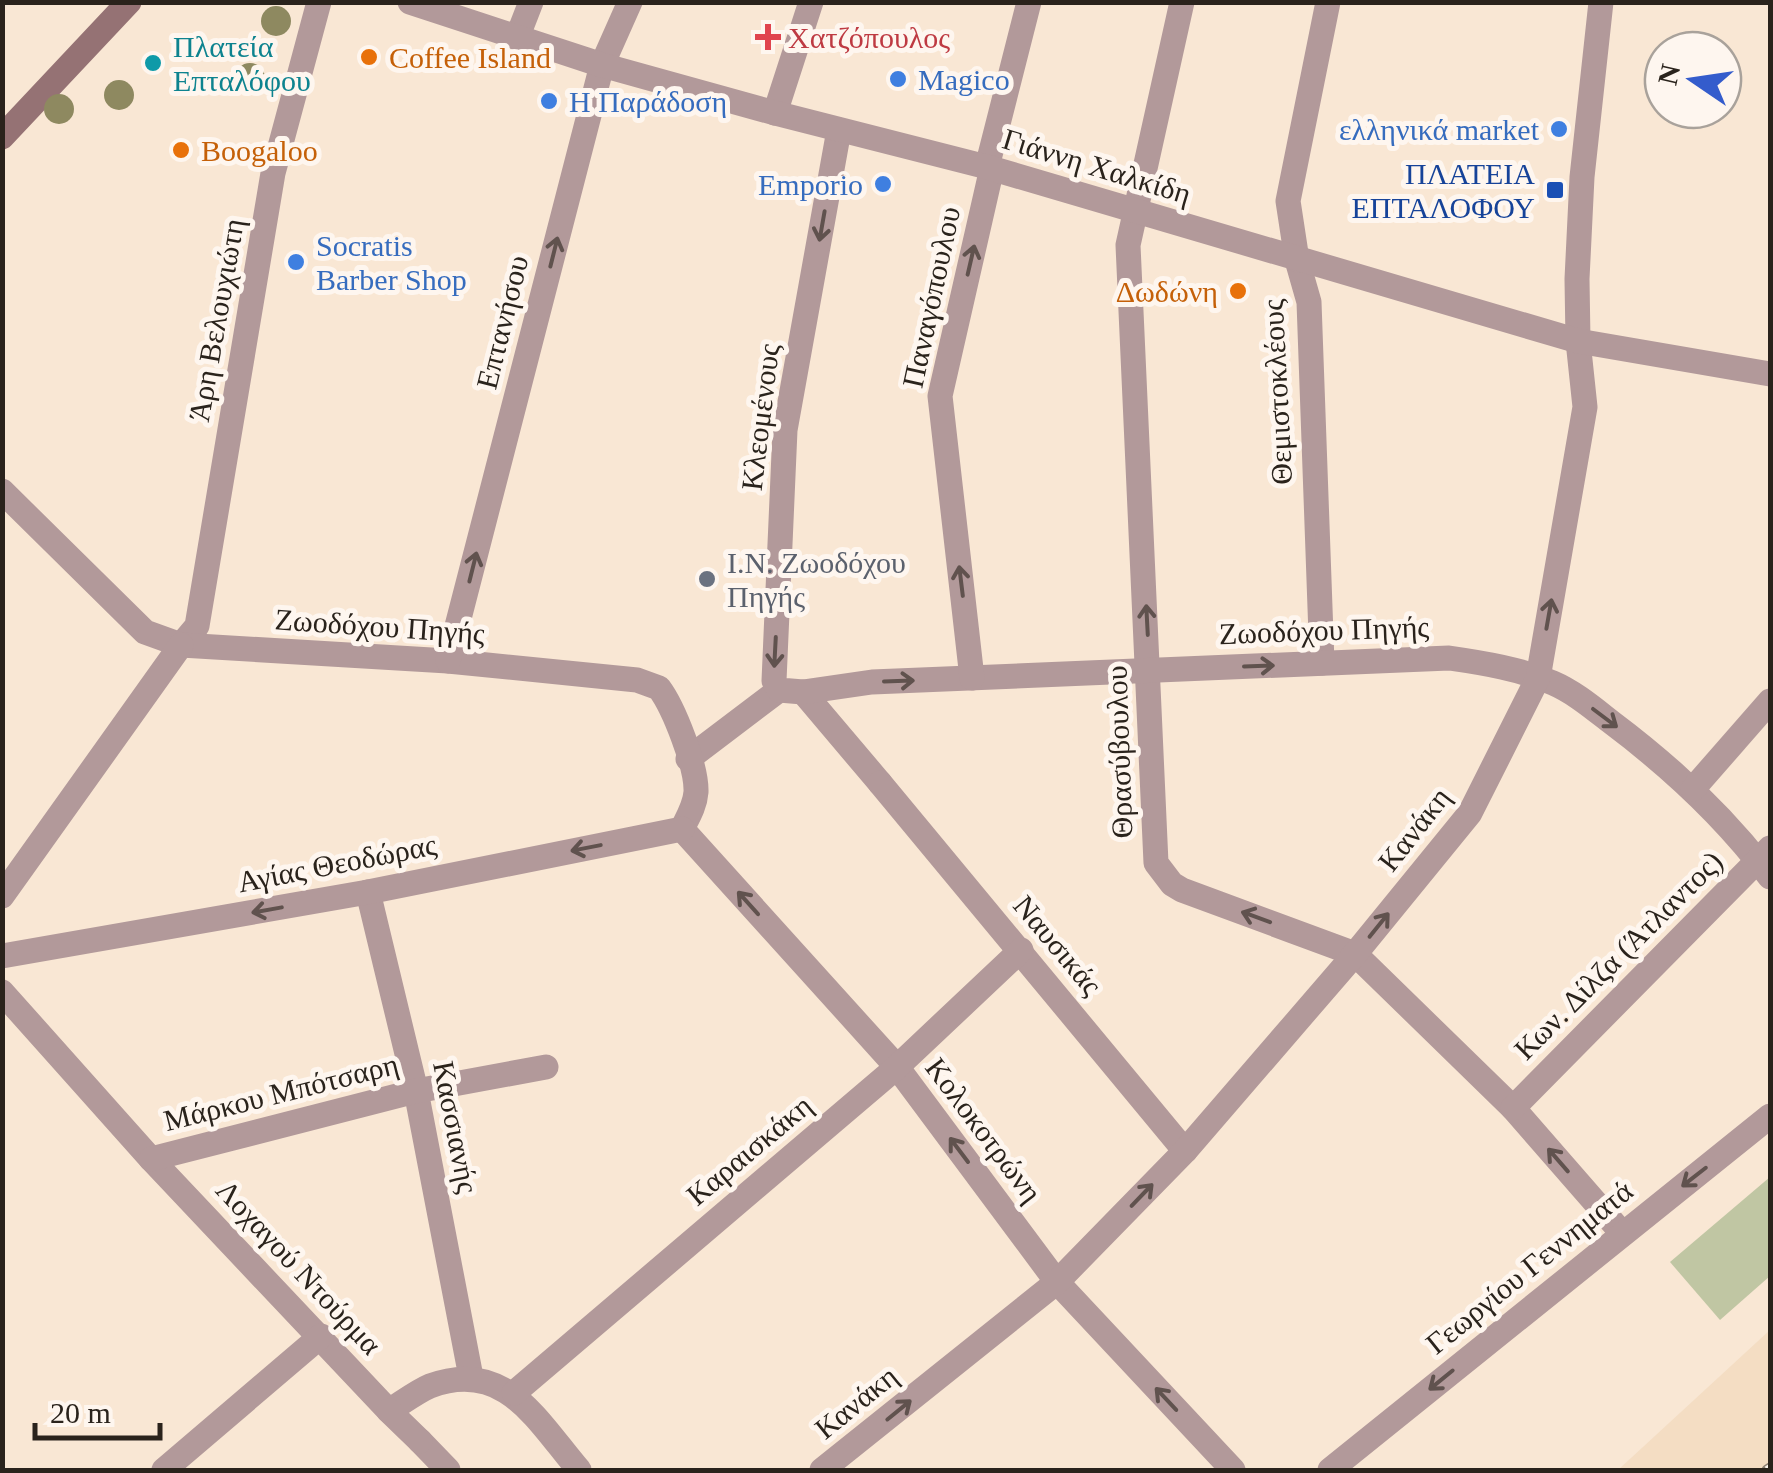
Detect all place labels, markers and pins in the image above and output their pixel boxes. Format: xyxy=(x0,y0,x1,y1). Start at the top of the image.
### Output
place label: Χατζόπουλος xyxy=(788,21,950,54)
marker: Χατζόπουλος xyxy=(757,26,779,48)
place label: Πλατεία Επταλόφου xyxy=(173,30,311,97)
place label: Coffee Island xyxy=(389,41,551,74)
marker: Coffee Island xyxy=(358,46,380,68)
marker: Πλατεία Επταλόφου xyxy=(142,52,164,74)
place label: Magico xyxy=(918,63,1010,96)
marker: Magico xyxy=(887,68,909,90)
place label: Η Παράδοση xyxy=(569,85,727,118)
marker: Η Παράδοση xyxy=(538,90,560,112)
place label: ελληνικά market xyxy=(1339,113,1540,146)
marker: ελληνικά market xyxy=(1548,118,1570,140)
place label: Boogaloo xyxy=(201,134,318,167)
marker: Boogaloo xyxy=(170,139,192,161)
place label: ΠΛΑΤΕΙΑ ΕΠΤΑΛΟΦΟΥ xyxy=(1351,157,1535,224)
place label: Emporio xyxy=(758,168,863,201)
marker: Emporio xyxy=(872,173,894,195)
marker: ΠΛΑΤΕΙΑ ΕΠΤΑΛΟΦΟΥ xyxy=(1544,179,1566,201)
place label: Socratis Barber Shop xyxy=(316,229,467,296)
marker: Socratis Barber Shop xyxy=(285,251,307,273)
place label: Δωδώνη xyxy=(1116,275,1218,308)
marker: Δωδώνη xyxy=(1227,280,1249,302)
place label: Ι.Ν. Ζωοδόχου Πηγής xyxy=(727,546,906,613)
marker: Ι.Ν. Ζωοδόχου Πηγής xyxy=(696,568,718,590)

